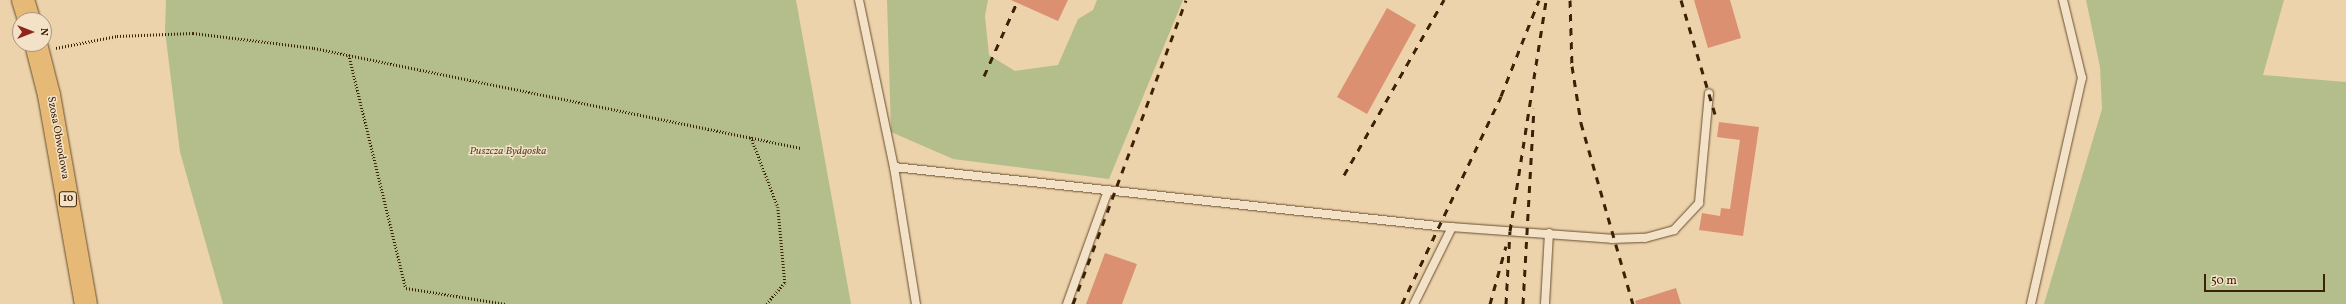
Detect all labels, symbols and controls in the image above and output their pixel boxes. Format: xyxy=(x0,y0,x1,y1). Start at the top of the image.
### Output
north arrow xyxy=(12,12,52,52)
text: N xyxy=(36,28,51,36)
street label: Szosa Obwodowa xyxy=(43,96,71,180)
park label: Puszcza Bydgoska xyxy=(470,145,546,159)
road number: 10 xyxy=(58,191,78,207)
scale bar xyxy=(2206,266,2327,292)
text: 50 m xyxy=(2211,273,2237,289)

